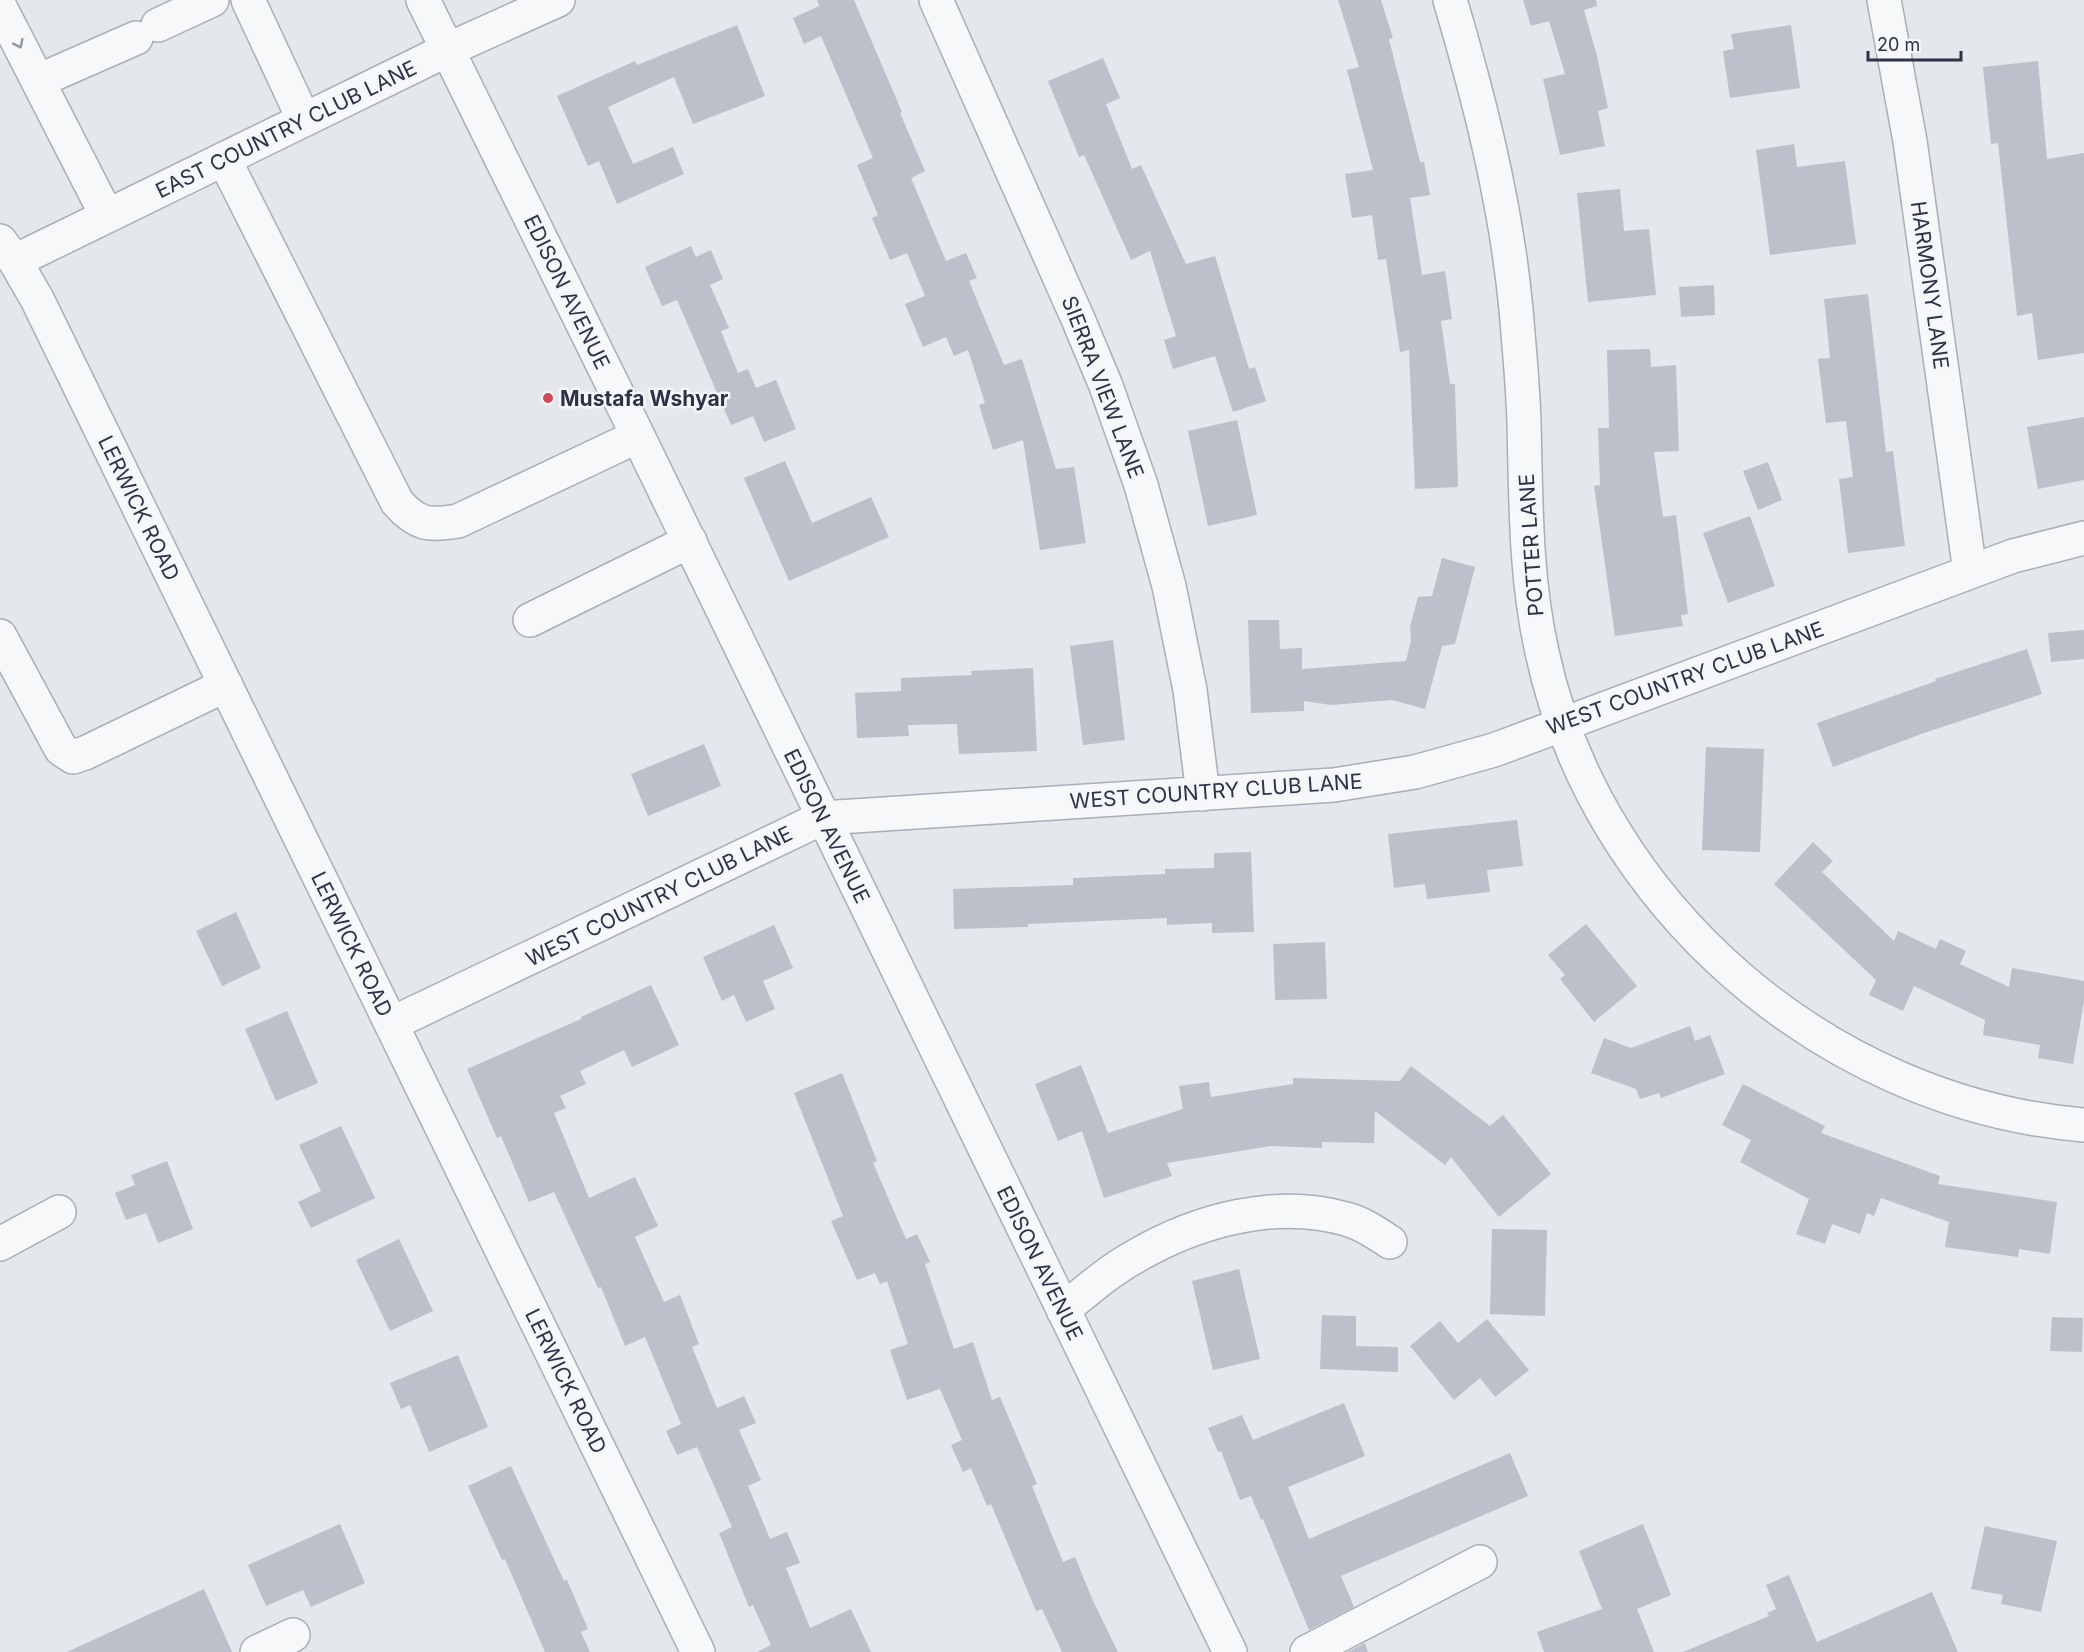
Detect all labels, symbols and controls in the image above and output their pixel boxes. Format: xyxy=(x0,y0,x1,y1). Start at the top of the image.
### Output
scale bar xyxy=(1868,24,1961,62)
text: 20 m xyxy=(1877,34,1920,55)
one-way arrow xyxy=(12,38,23,49)
street label: EAST COUNTRY CLUB LANE xyxy=(152,55,420,203)
street label: HARMONY LANE xyxy=(1906,199,1954,371)
street label: EDISON AVENUE xyxy=(519,211,615,373)
street label: SIERRA VIEW LANE xyxy=(1057,292,1149,482)
place label: Mustafa Wshyar xyxy=(560,386,729,411)
marker: Mustafa Wshyar xyxy=(541,391,555,405)
street label: LERWICK ROAD xyxy=(93,431,185,585)
street label: POTTER LANE xyxy=(1514,473,1548,617)
street label: WEST COUNTRY CLUB LANE xyxy=(1543,616,1827,740)
street label: EDISON AVENUE xyxy=(779,745,875,907)
street label: WEST COUNTRY CLUB LANE xyxy=(1069,768,1363,814)
street label: WEST COUNTRY CLUB LANE xyxy=(522,821,796,971)
street label: LERWICK ROAD xyxy=(306,867,398,1021)
street label: EDISON AVENUE xyxy=(992,1182,1088,1344)
street label: LERWICK ROAD xyxy=(520,1304,612,1458)

